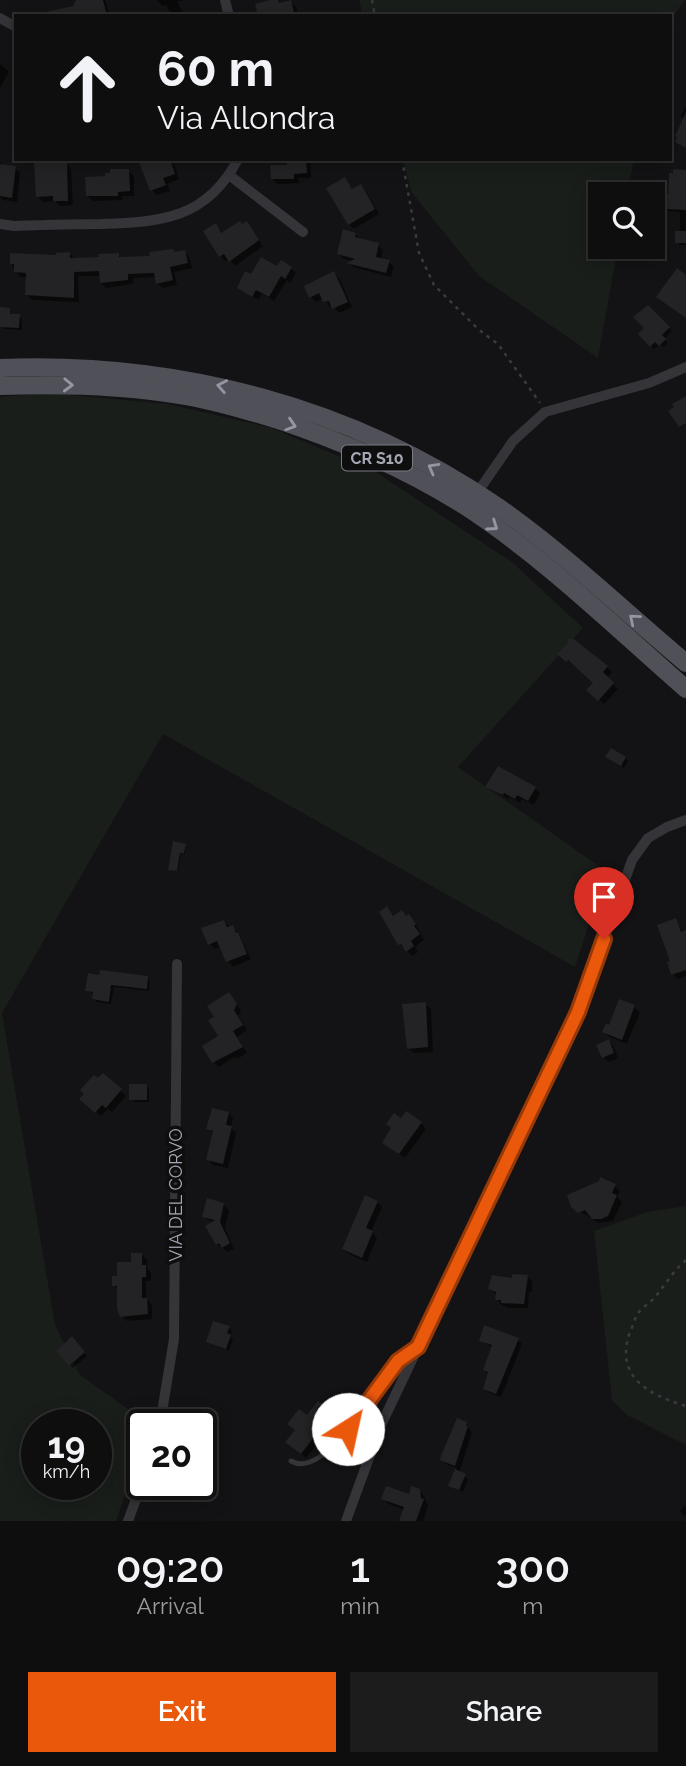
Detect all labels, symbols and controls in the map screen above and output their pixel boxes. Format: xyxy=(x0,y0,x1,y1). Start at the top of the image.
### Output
text: 60 m xyxy=(157,40,274,97)
icon: ahead xyxy=(42,42,133,133)
text: Via Allondra xyxy=(157,99,336,136)
map controls xyxy=(588,182,665,259)
button: search xyxy=(588,182,665,259)
one-way arrow xyxy=(63,377,74,392)
one-way arrow xyxy=(216,380,228,395)
one-way arrow xyxy=(284,417,297,431)
road number: CR S10 xyxy=(342,446,412,471)
one-way arrow xyxy=(428,463,440,476)
one-way arrow xyxy=(485,518,498,530)
one-way arrow xyxy=(629,615,642,627)
pin xyxy=(574,867,634,939)
icon: arrive xyxy=(585,878,623,916)
street label: VIA DEL CORVO xyxy=(165,1128,186,1262)
position arrow xyxy=(311,1392,385,1466)
speed limit sign: 20 xyxy=(126,1409,217,1500)
text: 19 xyxy=(48,1425,85,1466)
text: km/h xyxy=(43,1461,90,1482)
text: 09:20 xyxy=(116,1543,225,1592)
text: 1 xyxy=(350,1543,370,1592)
text: 300 xyxy=(496,1543,570,1592)
text: Arrival xyxy=(136,1592,204,1619)
text: min xyxy=(340,1592,380,1619)
text: m xyxy=(522,1592,543,1619)
button: Exit xyxy=(28,1672,336,1752)
button: Share xyxy=(350,1672,658,1752)

